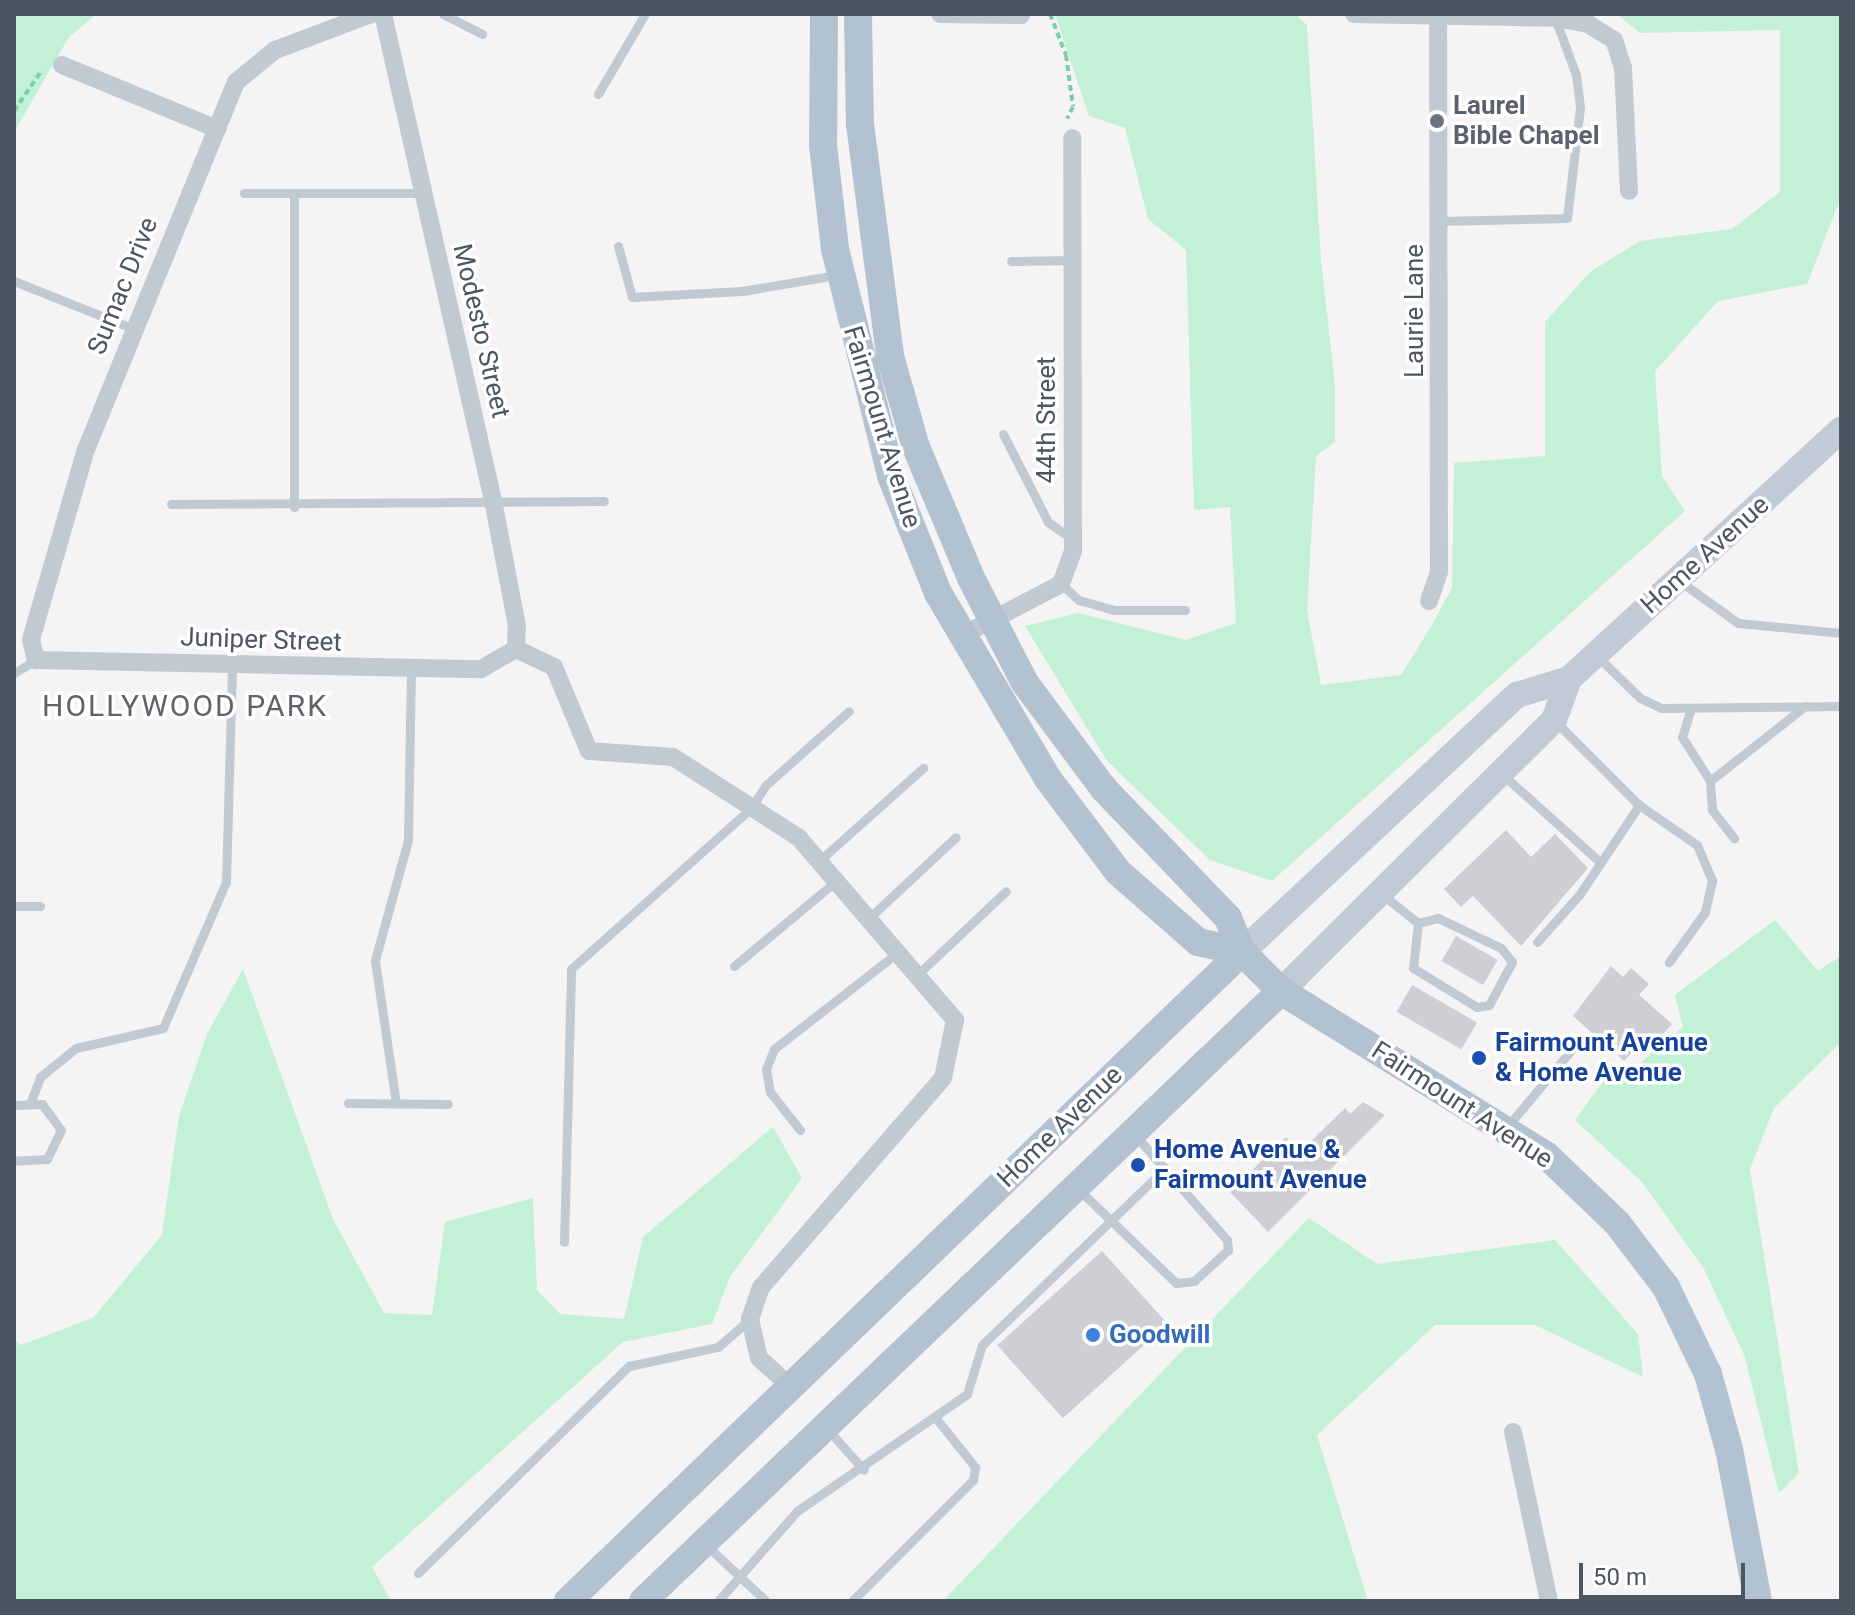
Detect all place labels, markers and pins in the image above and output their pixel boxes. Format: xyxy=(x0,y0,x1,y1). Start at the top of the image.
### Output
place label: Laurel Bible Chapel xyxy=(1453,90,1600,152)
marker: Laurel Bible Chapel xyxy=(1428,112,1446,130)
place label: Fairmount Avenue & Home Avenue xyxy=(1495,1027,1708,1088)
marker: Fairmount Avenue & Home Avenue xyxy=(1470,1049,1488,1067)
place label: Home Avenue & Fairmount Avenue xyxy=(1154,1134,1367,1196)
marker: Home Avenue & Fairmount Avenue xyxy=(1129,1156,1147,1174)
place label: Goodwill xyxy=(1109,1319,1210,1351)
marker: Goodwill xyxy=(1084,1326,1102,1344)

